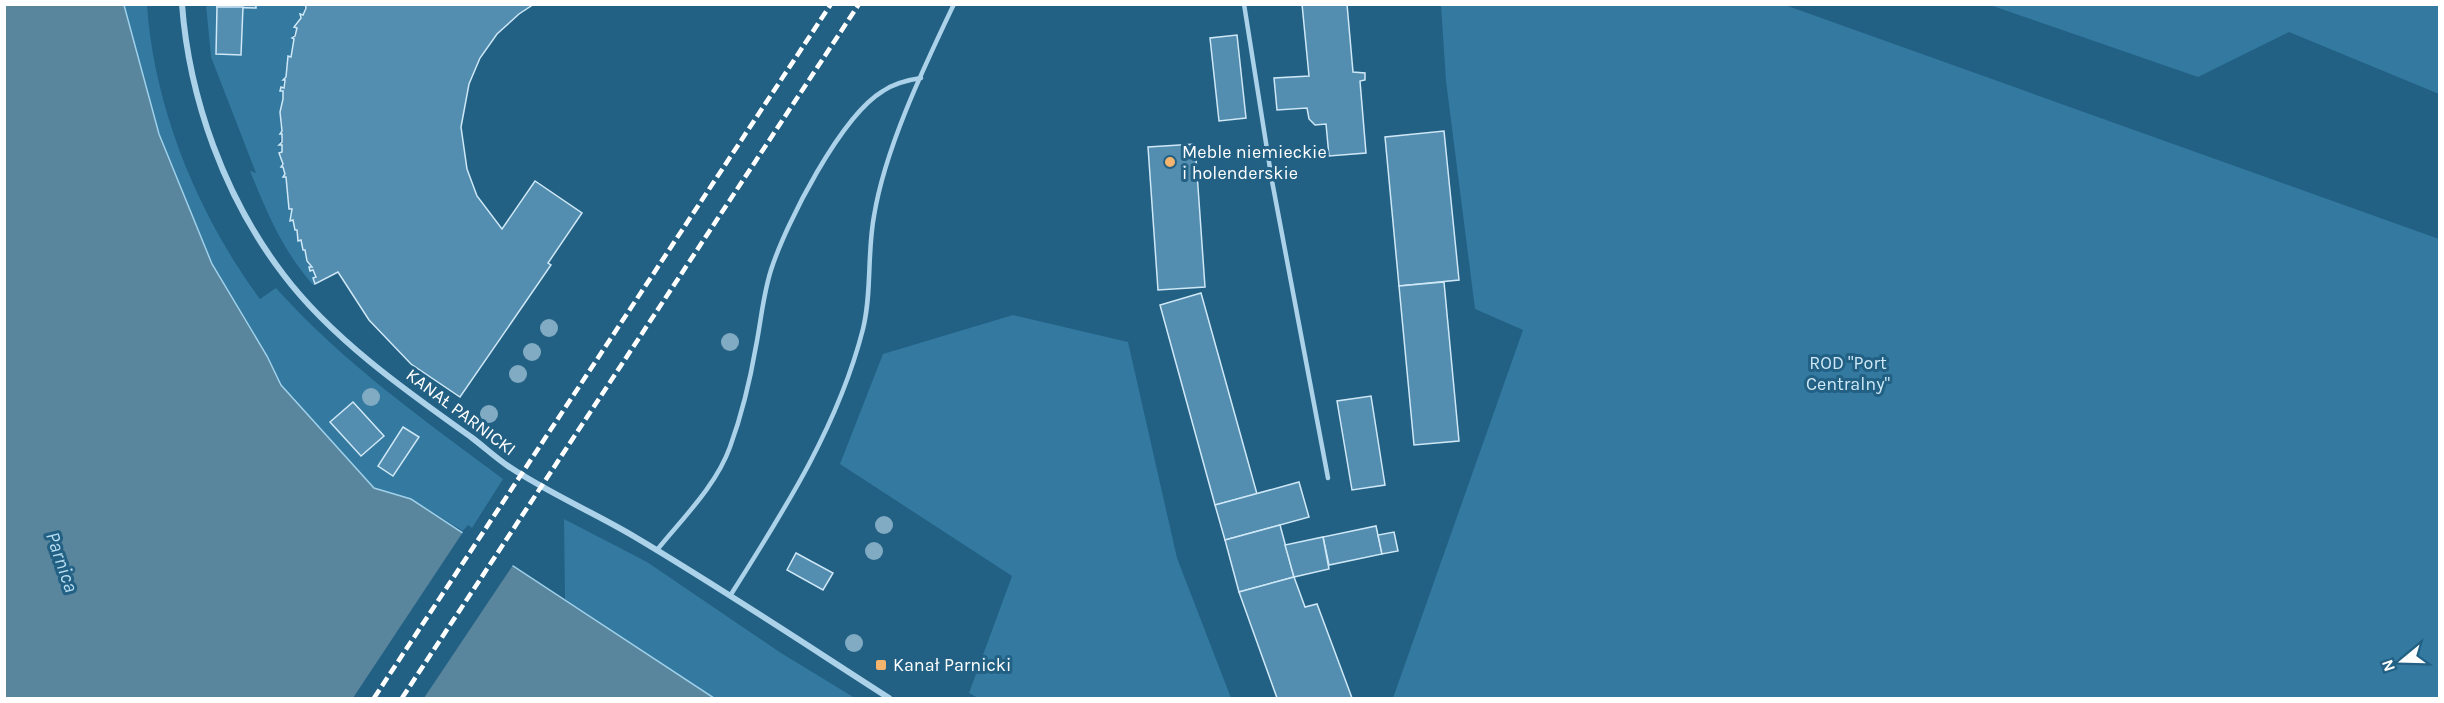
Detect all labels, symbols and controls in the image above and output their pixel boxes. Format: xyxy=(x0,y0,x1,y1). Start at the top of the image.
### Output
place label: Meble niemieckie i holenderskie xyxy=(1182,141,1327,184)
marker: Meble niemieckie i holenderskie xyxy=(1163,155,1177,169)
park label: ROD "Port Centralny" xyxy=(1806,352,1890,395)
street label: KANAŁ PARNICKI xyxy=(402,364,520,460)
water label: Parnica xyxy=(41,529,83,595)
north arrow xyxy=(2372,631,2432,691)
place label: Kanał Parnicki xyxy=(893,654,1011,676)
text: N xyxy=(2377,657,2399,674)
marker: Kanał Parnicki xyxy=(874,658,888,672)

